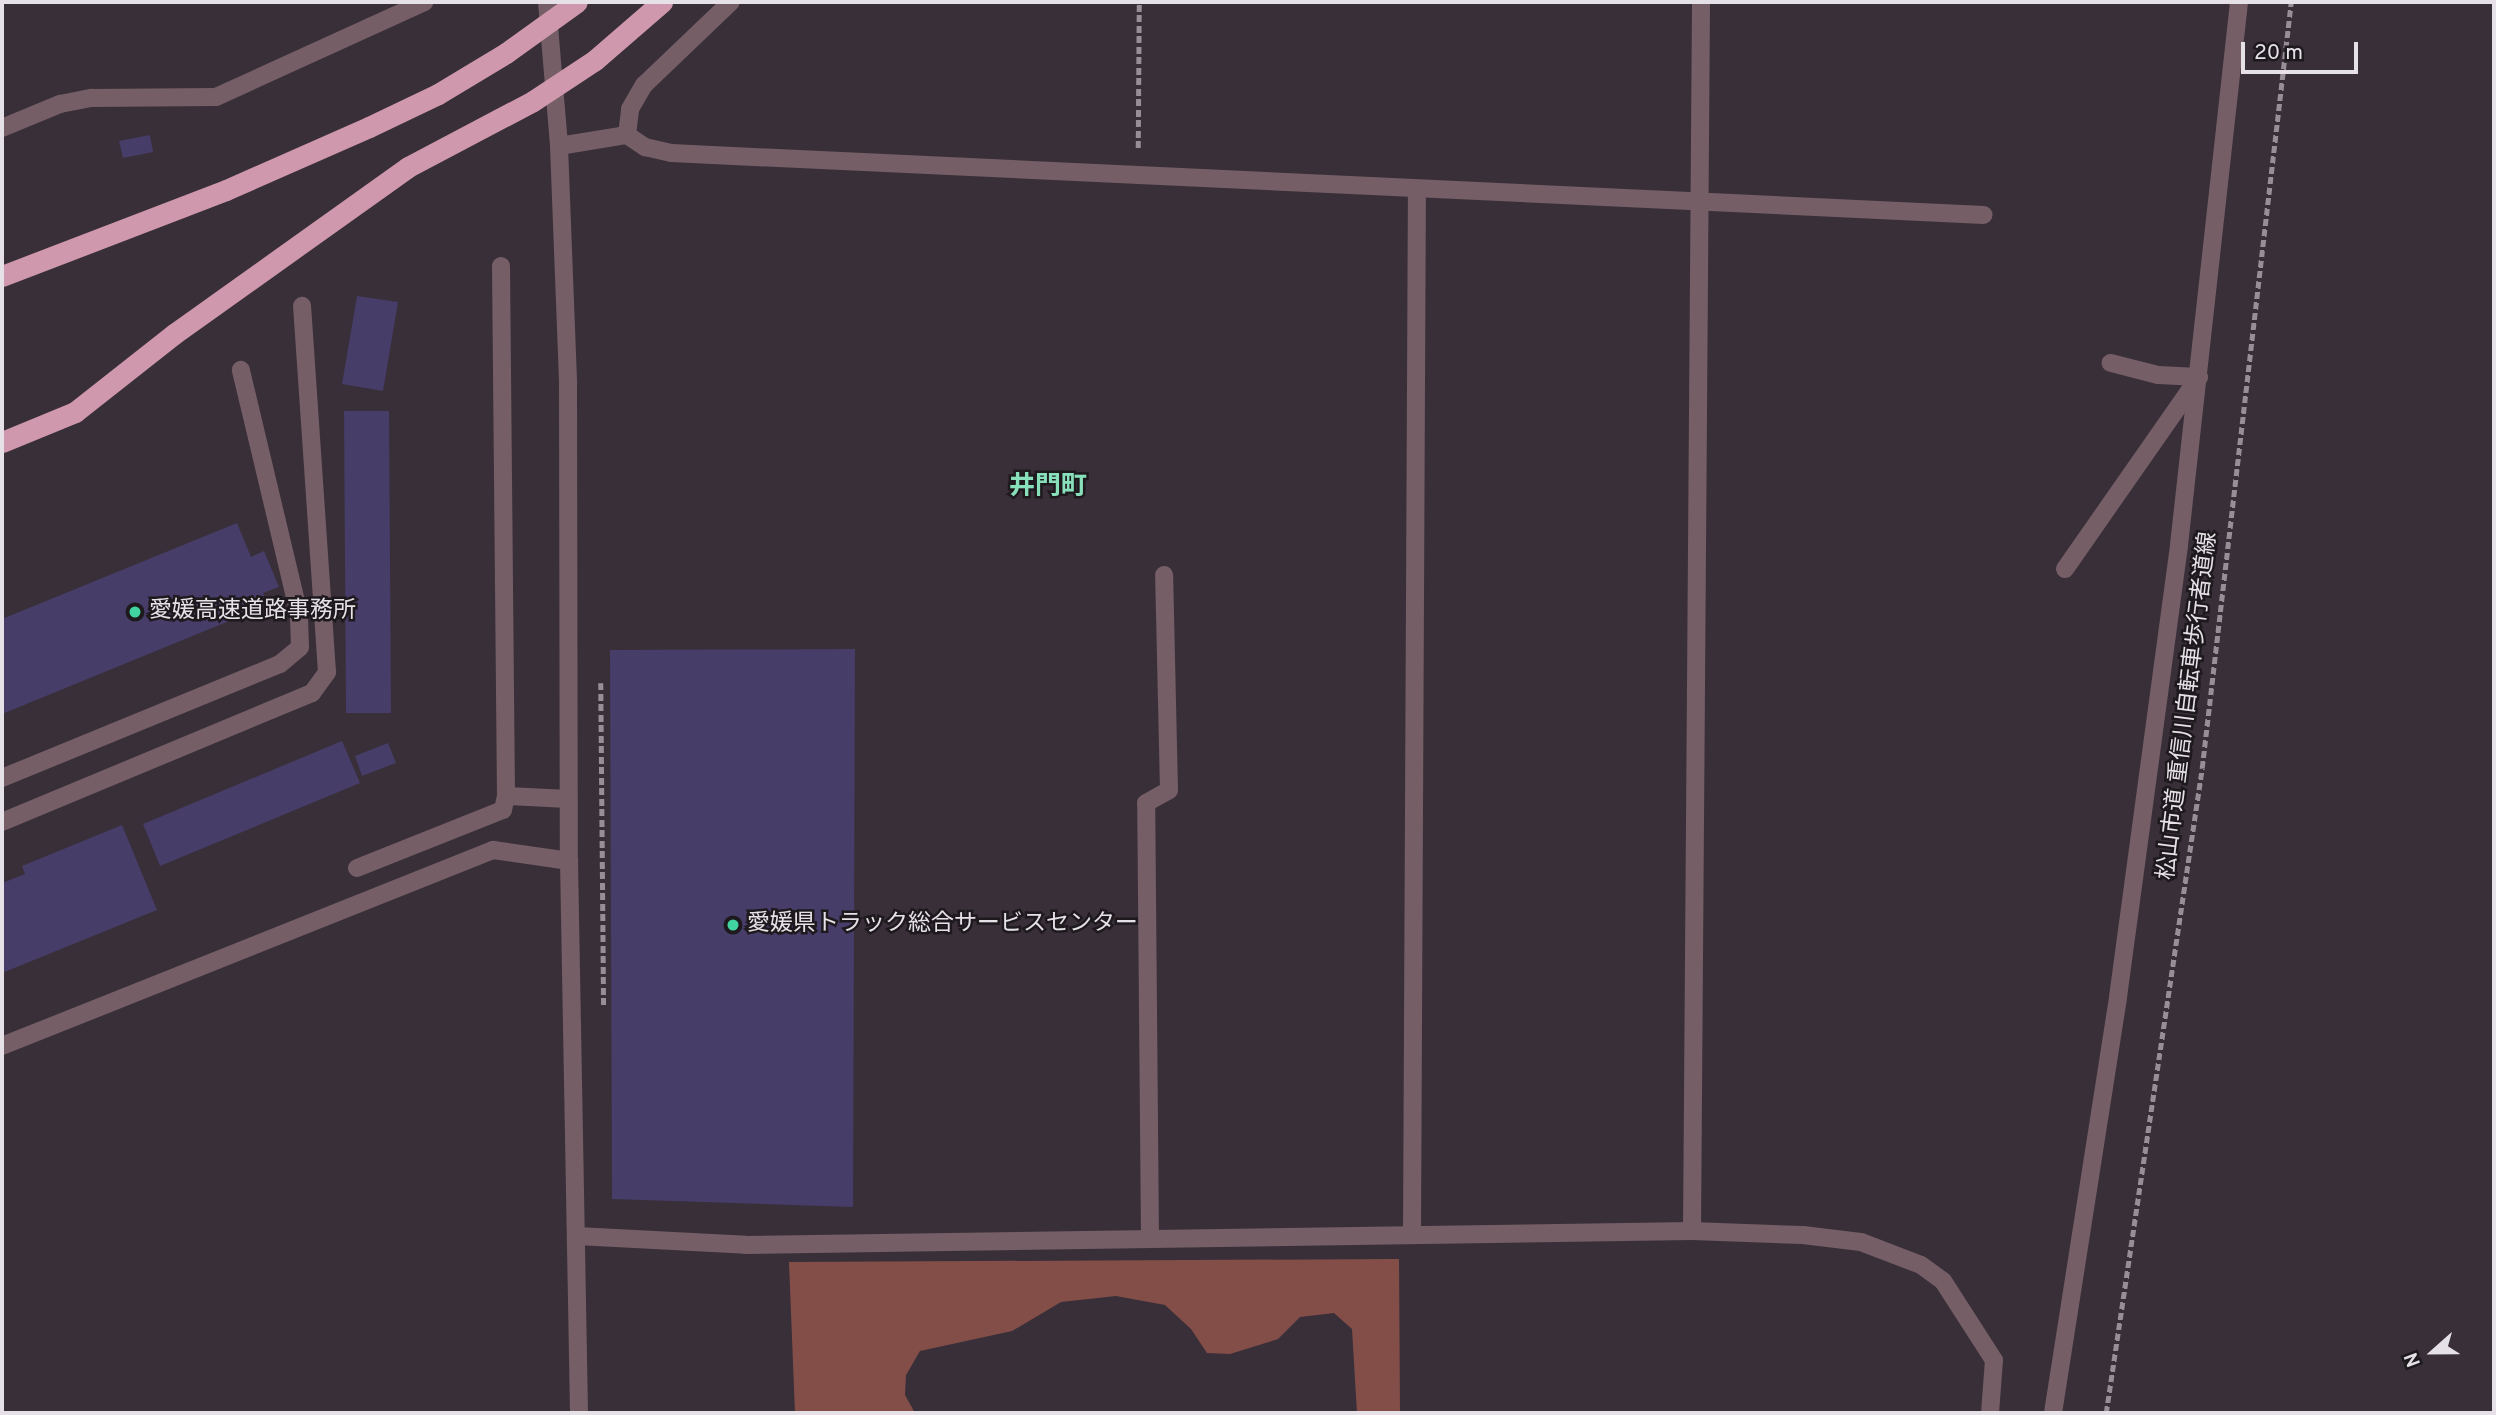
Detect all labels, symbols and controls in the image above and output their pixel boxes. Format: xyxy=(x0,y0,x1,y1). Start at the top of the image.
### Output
scale bar xyxy=(2244,28,2361,72)
text: 20 m xyxy=(2254,40,2303,67)
district label: 井門町 xyxy=(1009,472,1087,504)
street label: 松山市道 重信川自転車歩行者道線 xyxy=(2154,530,2224,882)
place label: 愛媛高速道路事務所 xyxy=(149,598,356,626)
marker: 愛媛高速道路事務所 xyxy=(127,604,143,620)
place label: 愛媛県トラック総合サービスセンター xyxy=(747,911,1138,939)
marker: 愛媛県トラック総合サービスセンター xyxy=(725,917,741,933)
north arrow xyxy=(2398,1317,2468,1387)
text: N xyxy=(2400,1349,2427,1370)

